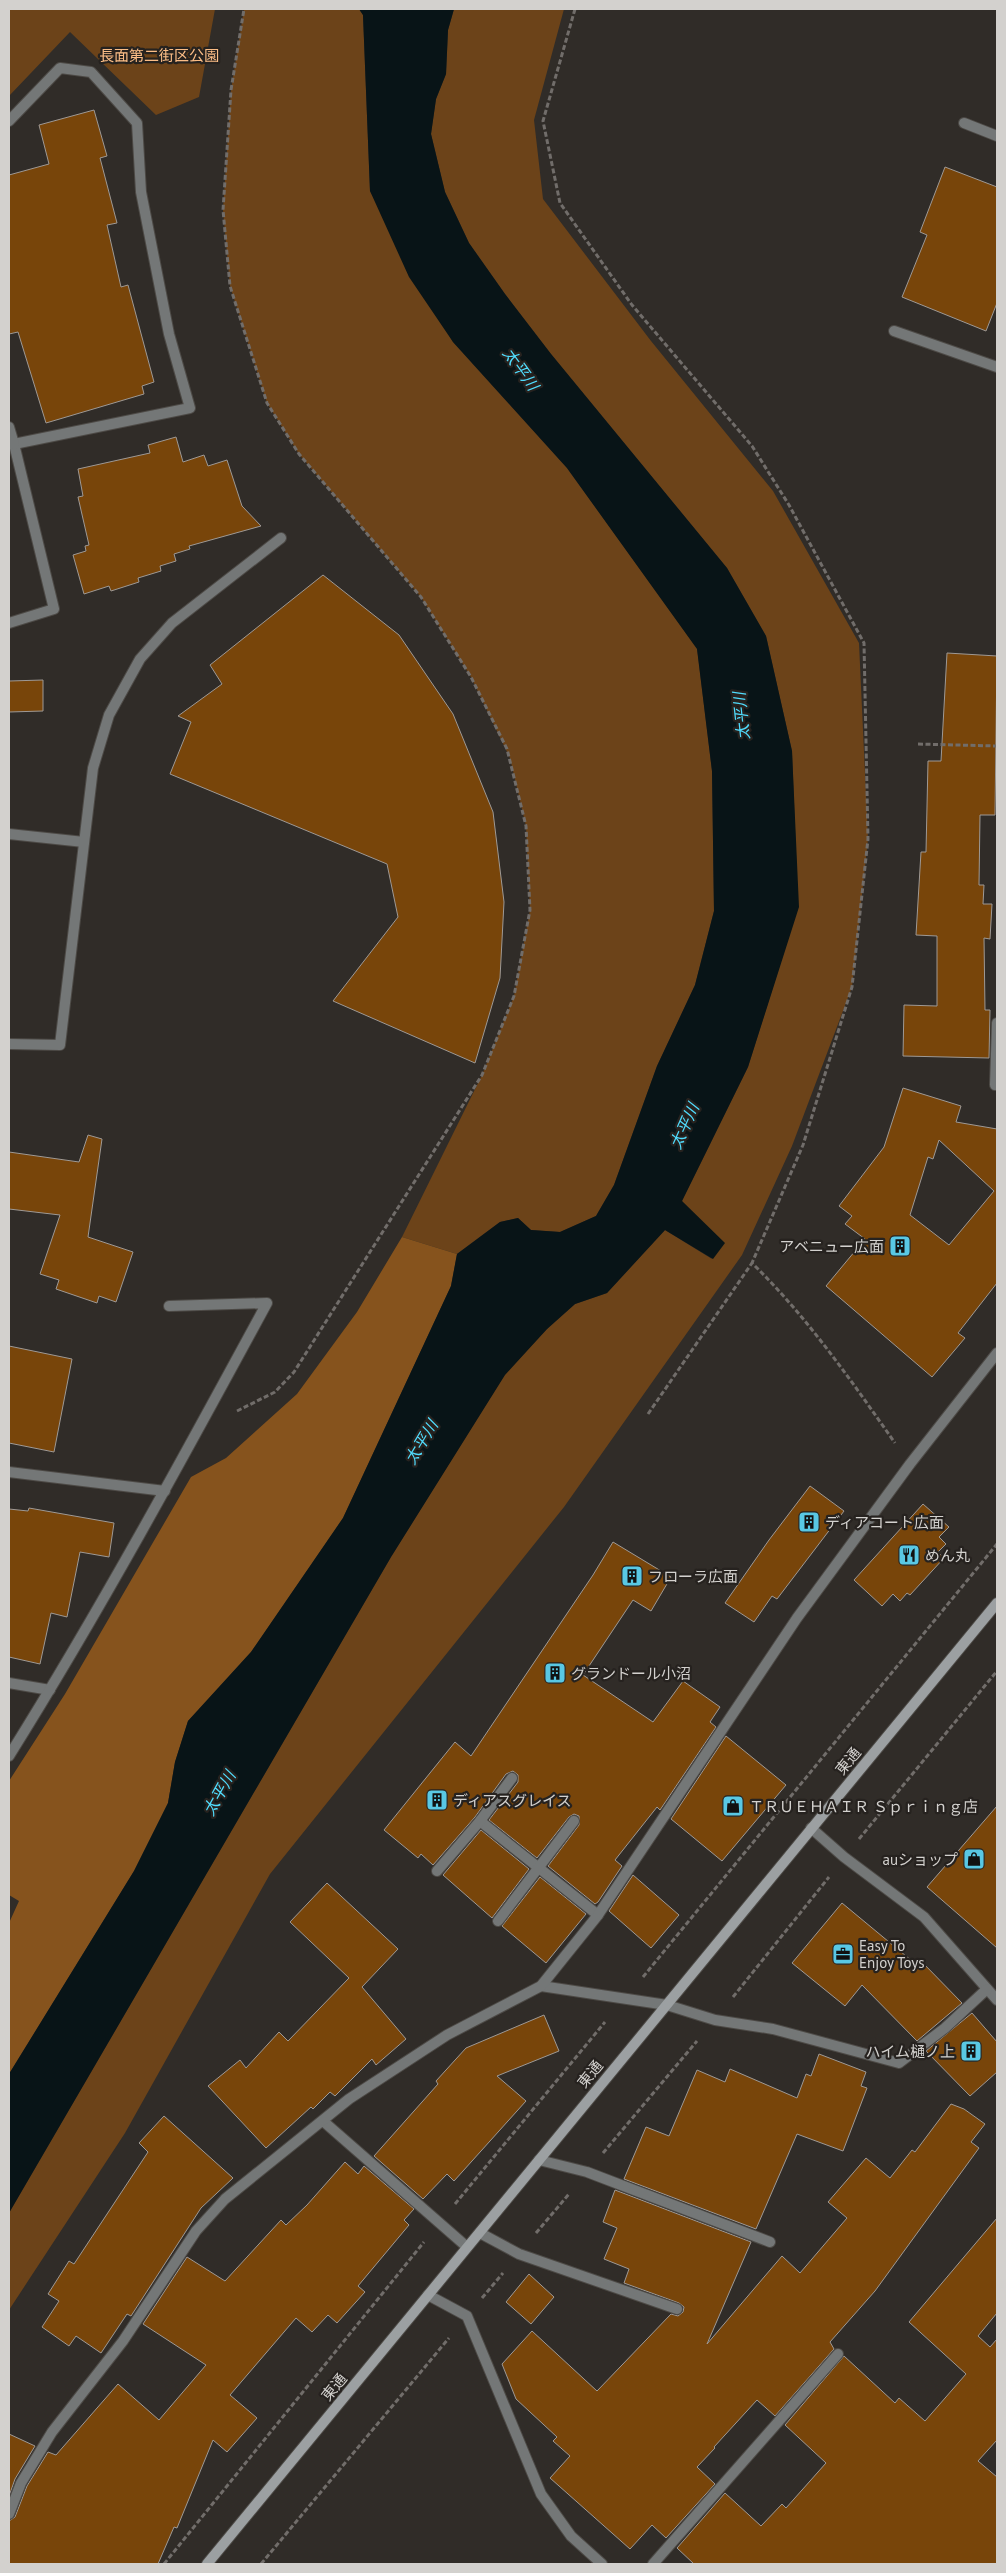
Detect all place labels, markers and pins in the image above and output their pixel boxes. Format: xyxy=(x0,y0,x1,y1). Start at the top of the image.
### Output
building icon: アベニュー広面 xyxy=(888,1234,912,1258)
place label: アベニュー広面 xyxy=(779,1237,884,1256)
building icon: ディアコート広面 xyxy=(797,1510,821,1534)
place label: ディアコート広面 xyxy=(825,1513,944,1532)
restaurant icon: めん丸 xyxy=(897,1543,921,1567)
place label: めん丸 xyxy=(925,1546,970,1565)
building icon: フローラ広面 xyxy=(620,1564,644,1588)
place label: フローラ広面 xyxy=(648,1567,738,1586)
building icon: グランドール小沼 xyxy=(543,1661,567,1685)
place label: グランドール小沼 xyxy=(571,1664,691,1683)
building icon: ディアスグレイス xyxy=(425,1788,449,1812)
place label: ディアスグレイス xyxy=(453,1791,572,1810)
shop icon: ＴＲＵＥＨＡＩＲ Ｓｐｒｉｎｇ店 xyxy=(721,1794,745,1818)
place label: ＴＲＵＥＨＡＩＲ Ｓｐｒｉｎｇ店 xyxy=(749,1797,978,1816)
shop icon: auショップ xyxy=(962,1847,986,1871)
place label: auショップ xyxy=(882,1850,958,1869)
place label: Easy To Enjoy Toys xyxy=(859,1936,925,1972)
office icon: Easy To Enjoy Toys xyxy=(831,1942,855,1966)
building icon: ハイム樋ノ上 xyxy=(959,2039,983,2063)
place label: ハイム樋ノ上 xyxy=(866,2042,955,2061)

